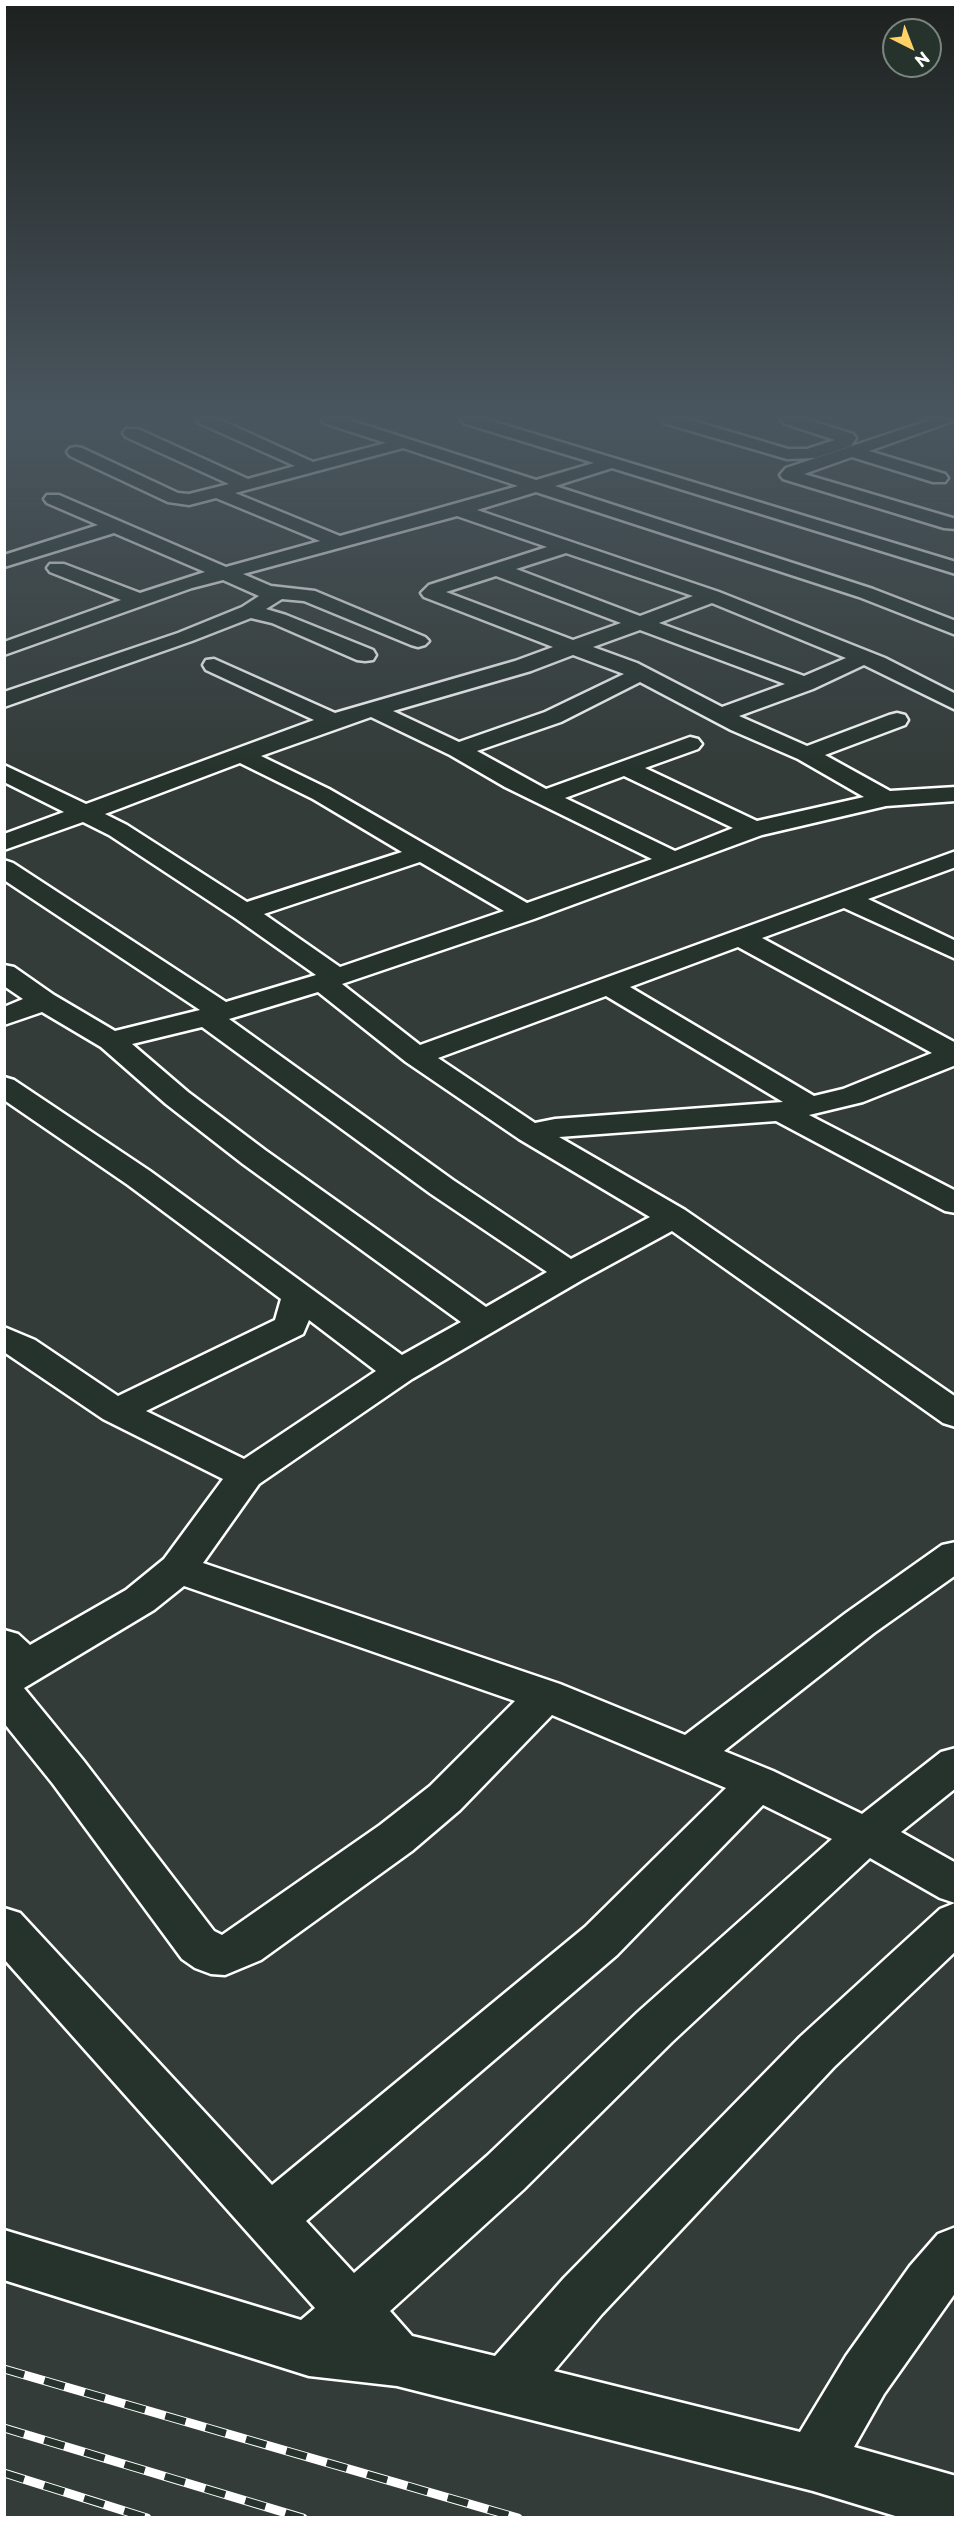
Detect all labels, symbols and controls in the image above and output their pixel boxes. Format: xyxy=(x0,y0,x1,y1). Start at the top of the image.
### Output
north arrow xyxy=(882,18,942,78)
text: N xyxy=(910,47,935,73)

